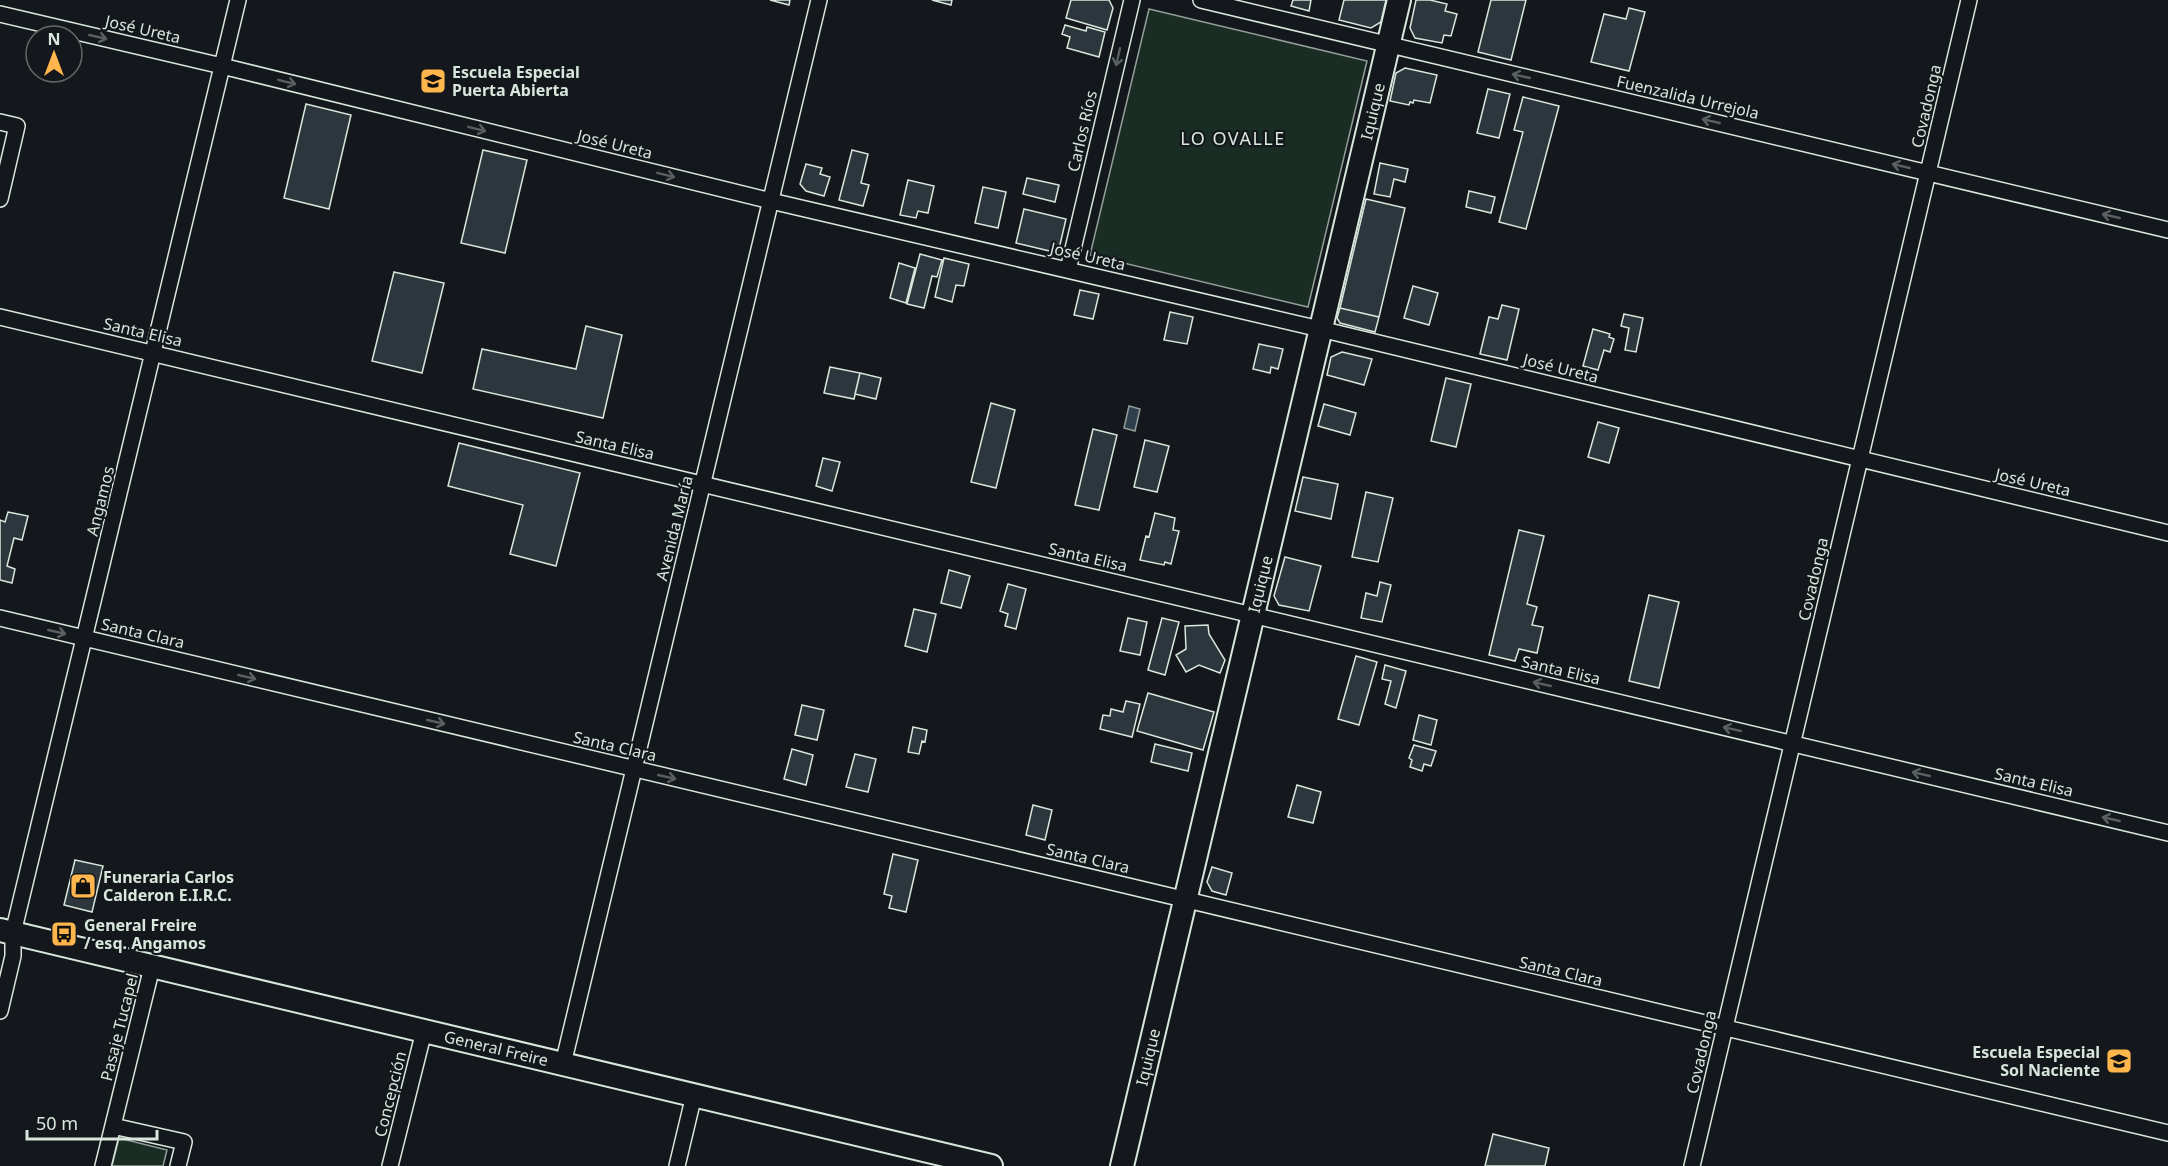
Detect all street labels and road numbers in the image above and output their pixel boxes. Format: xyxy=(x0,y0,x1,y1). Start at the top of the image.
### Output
street label: José Ureta xyxy=(101,9,183,48)
street label: Covadonga xyxy=(1906,62,1946,150)
street label: Fuenzalida Urrejola xyxy=(1615,70,1761,124)
street label: Iquique xyxy=(1355,81,1390,142)
street label: Carlos Ríos xyxy=(1062,88,1102,174)
street label: José Ureta xyxy=(573,124,655,164)
street label: José Ureta xyxy=(1046,236,1128,275)
street label: Santa Elisa xyxy=(101,312,185,352)
street label: José Ureta xyxy=(1519,348,1601,388)
street label: Santa Elisa xyxy=(573,425,657,465)
street label: José Ureta xyxy=(1991,462,2073,501)
street label: Angamos xyxy=(81,464,119,538)
street label: Avenida María xyxy=(650,473,698,583)
street label: Covadonga xyxy=(1793,535,1833,623)
street label: Santa Elisa xyxy=(1046,537,1130,577)
street label: Iquique xyxy=(1243,553,1278,615)
street label: Santa Clara xyxy=(99,613,187,653)
street label: Santa Elisa xyxy=(1519,650,1603,690)
street label: Santa Clara xyxy=(571,726,659,766)
street label: Santa Elisa xyxy=(1992,762,2076,802)
street label: Santa Clara xyxy=(1044,838,1132,878)
street label: Santa Clara xyxy=(1517,951,1605,991)
street label: Pasaje Tucapel xyxy=(95,971,143,1083)
street label: Covadonga xyxy=(1681,1008,1721,1096)
street label: General Freire xyxy=(442,1025,550,1071)
street label: Iquique xyxy=(1130,1026,1165,1088)
street label: Concepción xyxy=(369,1049,411,1139)

